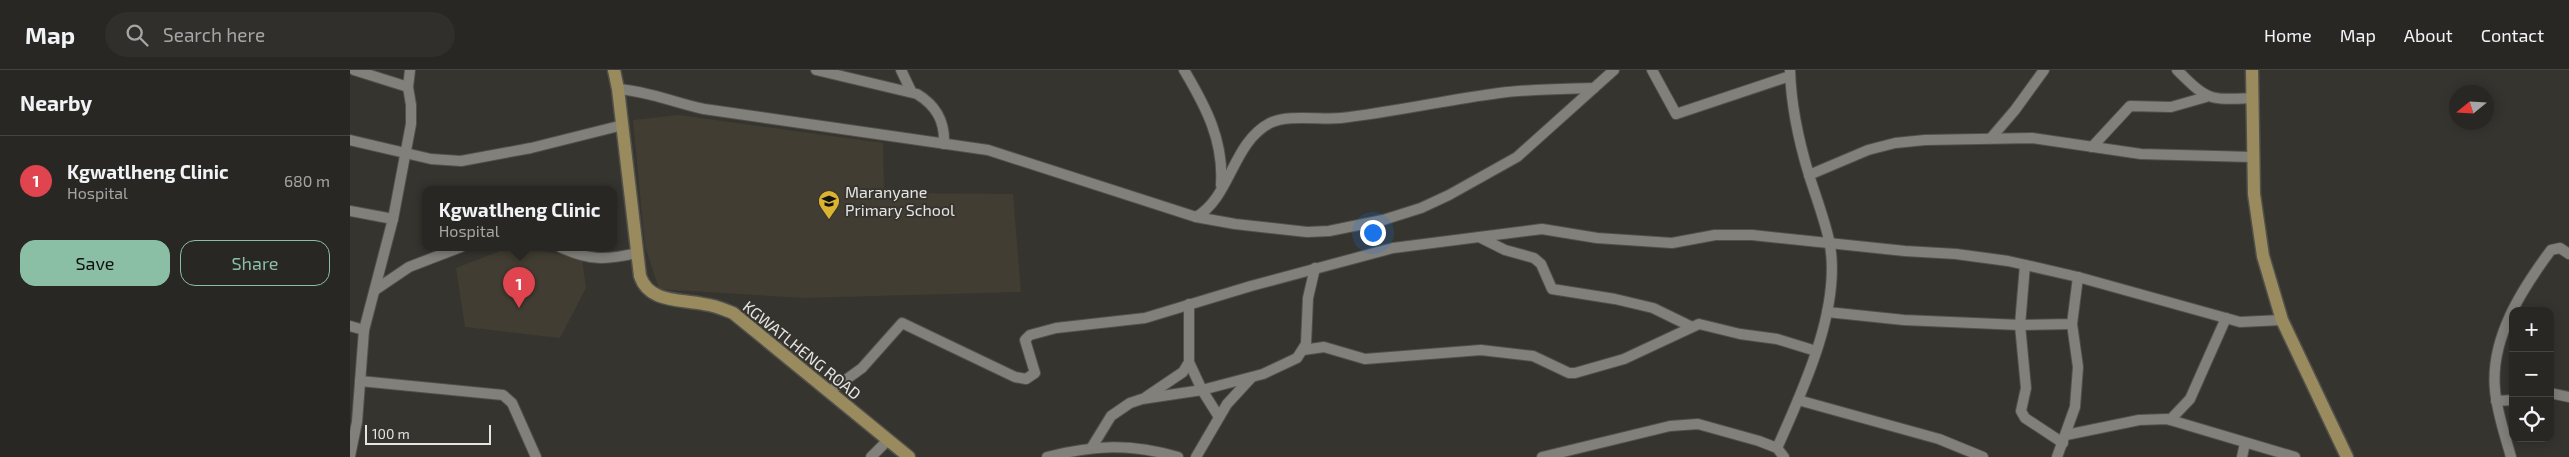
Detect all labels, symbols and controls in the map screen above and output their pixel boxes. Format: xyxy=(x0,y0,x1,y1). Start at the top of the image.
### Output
search box xyxy=(105,12,455,57)
text: Map xyxy=(25,20,75,49)
icon: search xyxy=(123,21,151,49)
text: Search here xyxy=(163,23,265,46)
text: Home xyxy=(2264,24,2312,46)
text: Map xyxy=(2340,24,2376,46)
text: About xyxy=(2404,24,2453,46)
text: Contact xyxy=(2481,24,2544,46)
north arrow xyxy=(2449,85,2494,130)
text: Nearby xyxy=(20,90,92,115)
text: Kgwatlheng Clinic xyxy=(67,160,229,183)
text: 1 xyxy=(33,171,39,190)
text: 680 m xyxy=(284,171,330,190)
place label: Maranyane Primary School xyxy=(845,182,955,219)
text: Hospital xyxy=(67,183,128,202)
popup xyxy=(422,186,617,251)
school or university icon: Maranyane Primary School xyxy=(817,189,841,220)
text: Kgwatlheng Clinic xyxy=(439,198,600,221)
your location xyxy=(1360,220,1386,246)
text: Hospital xyxy=(439,221,499,240)
button: Save xyxy=(20,240,170,286)
button: Share xyxy=(180,240,330,286)
pin: 1 xyxy=(503,267,535,308)
street label: KGWATLHENG ROAD xyxy=(740,296,865,403)
map controls xyxy=(2509,307,2554,442)
button: + xyxy=(2509,307,2554,352)
button: − xyxy=(2509,352,2554,397)
button: locate xyxy=(2509,397,2554,442)
scale bar xyxy=(365,422,491,445)
text: 100 m xyxy=(372,425,410,442)

